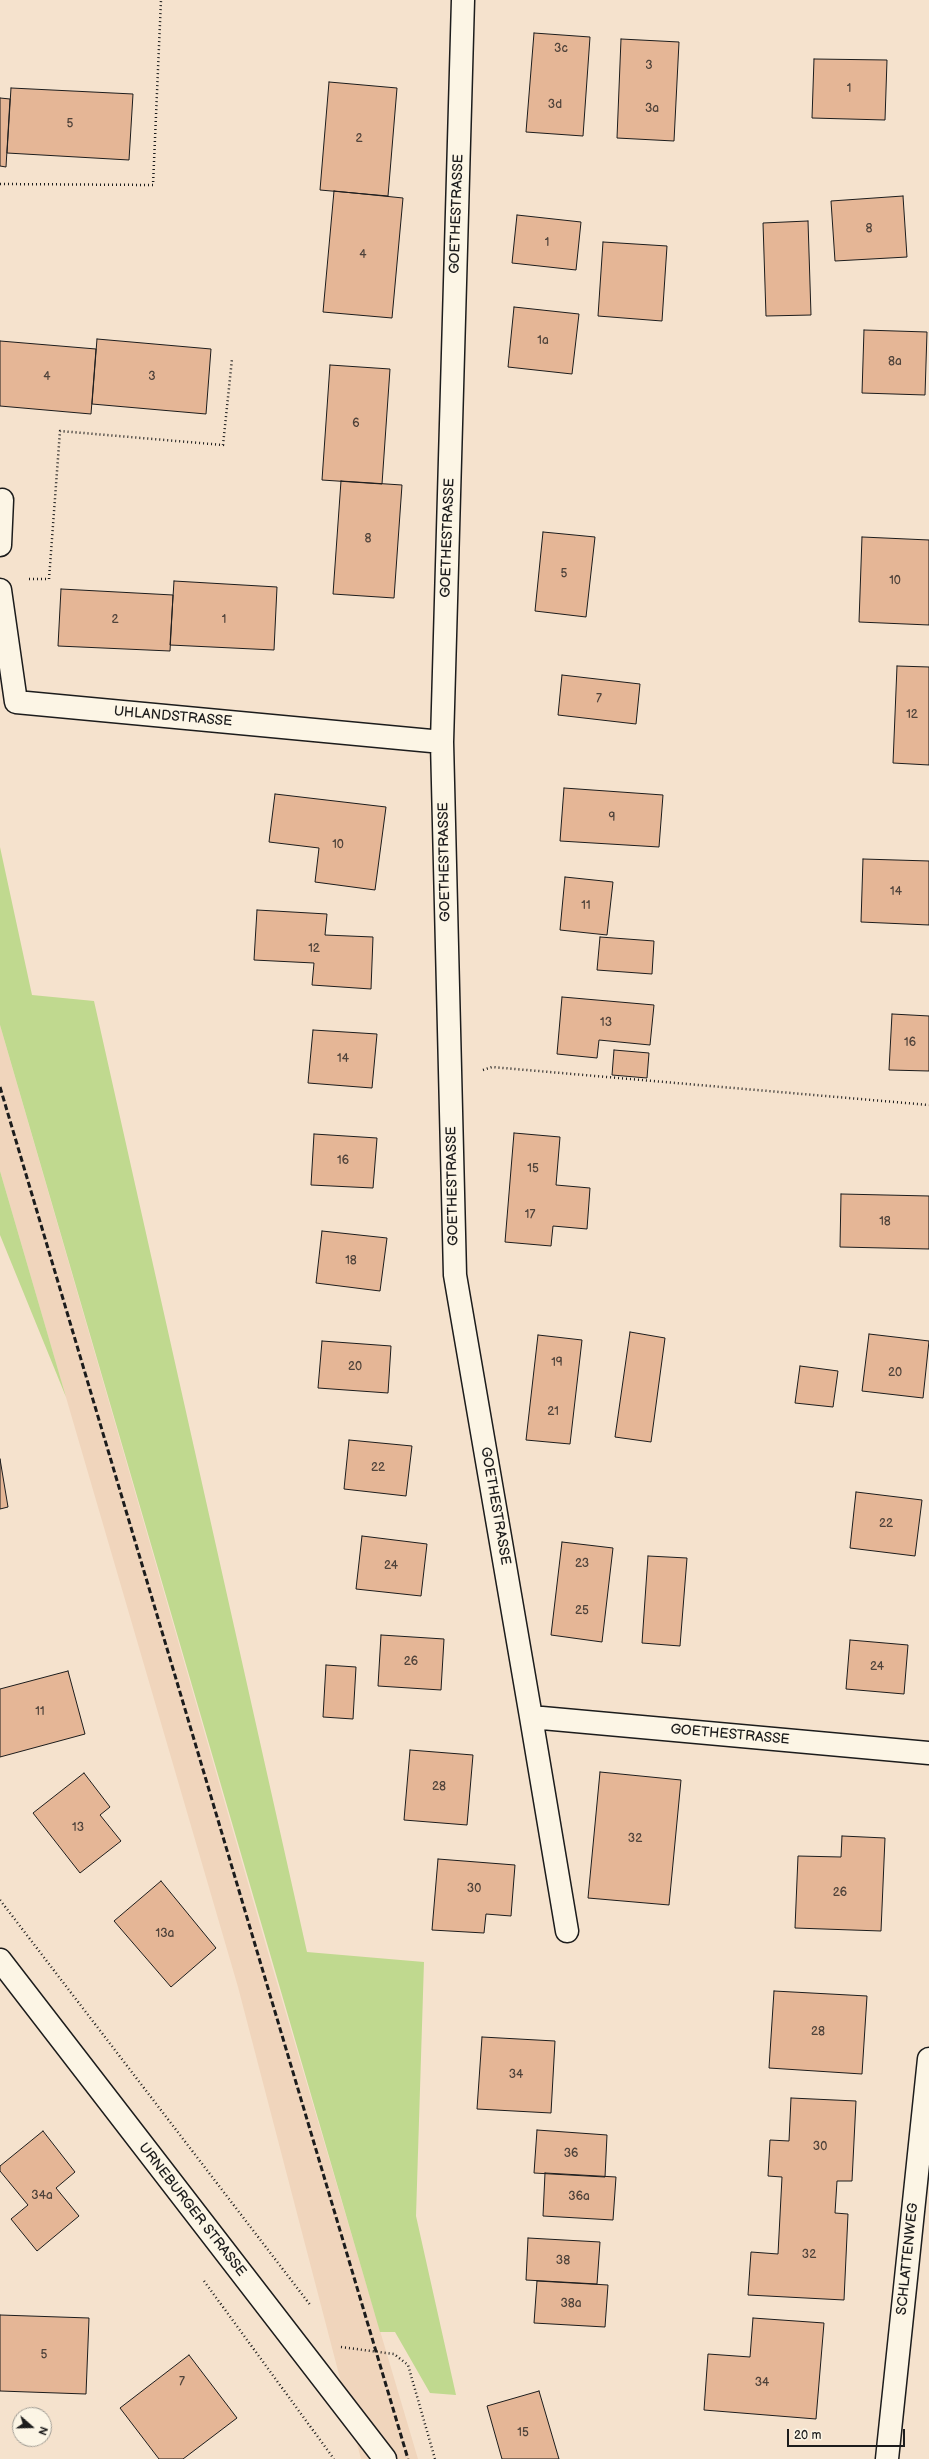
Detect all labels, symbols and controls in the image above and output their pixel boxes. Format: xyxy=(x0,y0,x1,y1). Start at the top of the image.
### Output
house number: 3c xyxy=(554,42,568,56)
house number: 3 xyxy=(645,59,653,73)
house number: 1 xyxy=(847,82,851,96)
house number: 3d xyxy=(548,98,562,112)
house number: 3a xyxy=(645,102,659,116)
house number: 5 xyxy=(67,117,73,131)
house number: 2 xyxy=(355,132,363,146)
street label: GOETHESTRASSE xyxy=(447,154,467,274)
house number: 8 xyxy=(866,222,872,236)
house number: 1 xyxy=(545,236,549,250)
house number: 4 xyxy=(359,248,367,262)
house number: 1a xyxy=(537,334,549,348)
house number: 8a xyxy=(888,355,902,369)
house number: 4 xyxy=(43,370,51,384)
house number: 3 xyxy=(148,370,156,384)
house number: 6 xyxy=(352,417,360,431)
street label: GOETHESTRASSE xyxy=(438,478,458,598)
house number: 8 xyxy=(365,532,371,546)
house number: 5 xyxy=(561,567,567,581)
house number: 10 xyxy=(889,574,901,588)
house number: 2 xyxy=(111,613,119,627)
house number: 1 xyxy=(222,613,226,627)
house number: 7 xyxy=(596,692,602,706)
street label: UHLANDSTRASSE xyxy=(113,703,233,731)
house number: 12 xyxy=(906,708,918,722)
street label: GOETHESTRASSE xyxy=(436,802,454,922)
house number: 9 xyxy=(609,811,615,825)
house number: 10 xyxy=(332,838,344,852)
house number: 14 xyxy=(890,885,902,899)
house number: 11 xyxy=(581,899,591,913)
house number: 12 xyxy=(308,942,320,956)
house number: 13 xyxy=(600,1016,612,1030)
house number: 16 xyxy=(904,1036,916,1050)
house number: 14 xyxy=(337,1052,349,1066)
street label: GOETHESTRASSE xyxy=(444,1126,462,1246)
house number: 16 xyxy=(337,1154,349,1168)
house number: 15 xyxy=(527,1162,539,1176)
house number: 17 xyxy=(525,1208,535,1222)
house number: 18 xyxy=(879,1215,891,1229)
house number: 18 xyxy=(345,1254,357,1268)
house number: 19 xyxy=(551,1356,563,1370)
house number: 20 xyxy=(348,1360,362,1374)
house number: 20 xyxy=(888,1366,902,1380)
house number: 21 xyxy=(547,1405,559,1419)
street label: GOETHESTRASSE xyxy=(476,1446,514,1566)
house number: 22 xyxy=(371,1461,385,1475)
house number: 22 xyxy=(879,1517,893,1531)
house number: 23 xyxy=(575,1557,589,1571)
house number: 24 xyxy=(384,1559,398,1573)
house number: 25 xyxy=(575,1604,589,1618)
house number: 26 xyxy=(404,1655,418,1669)
house number: 24 xyxy=(870,1660,884,1674)
house number: 11 xyxy=(35,1705,45,1719)
street label: GOETHESTRASSE xyxy=(670,1721,790,1749)
house number: 28 xyxy=(432,1780,446,1794)
house number: 13 xyxy=(72,1821,84,1835)
house number: 32 xyxy=(628,1832,642,1846)
house number: 30 xyxy=(467,1882,481,1896)
house number: 26 xyxy=(833,1886,847,1900)
house number: 13a xyxy=(156,1927,174,1941)
house number: 28 xyxy=(811,2025,825,2039)
house number: 34 xyxy=(509,2068,523,2082)
street label: URNEBURGER STRASSE xyxy=(135,2140,249,2280)
house number: 30 xyxy=(813,2140,827,2154)
house number: 36 xyxy=(564,2147,578,2161)
house number: 34a xyxy=(31,2189,53,2203)
house number: 36a xyxy=(568,2190,590,2204)
street label: SCHLATTENWEG xyxy=(894,2202,922,2316)
house number: 32 xyxy=(802,2248,816,2262)
house number: 38 xyxy=(556,2254,570,2268)
house number: 38a xyxy=(560,2297,582,2311)
house number: 5 xyxy=(41,2348,47,2362)
house number: 7 xyxy=(179,2375,185,2389)
house number: 34 xyxy=(755,2376,769,2390)
north arrow xyxy=(12,2407,52,2447)
scale bar xyxy=(789,2421,907,2447)
text: N xyxy=(35,2425,50,2437)
house number: 15 xyxy=(517,2426,529,2440)
text: 20 m xyxy=(794,2428,821,2443)

